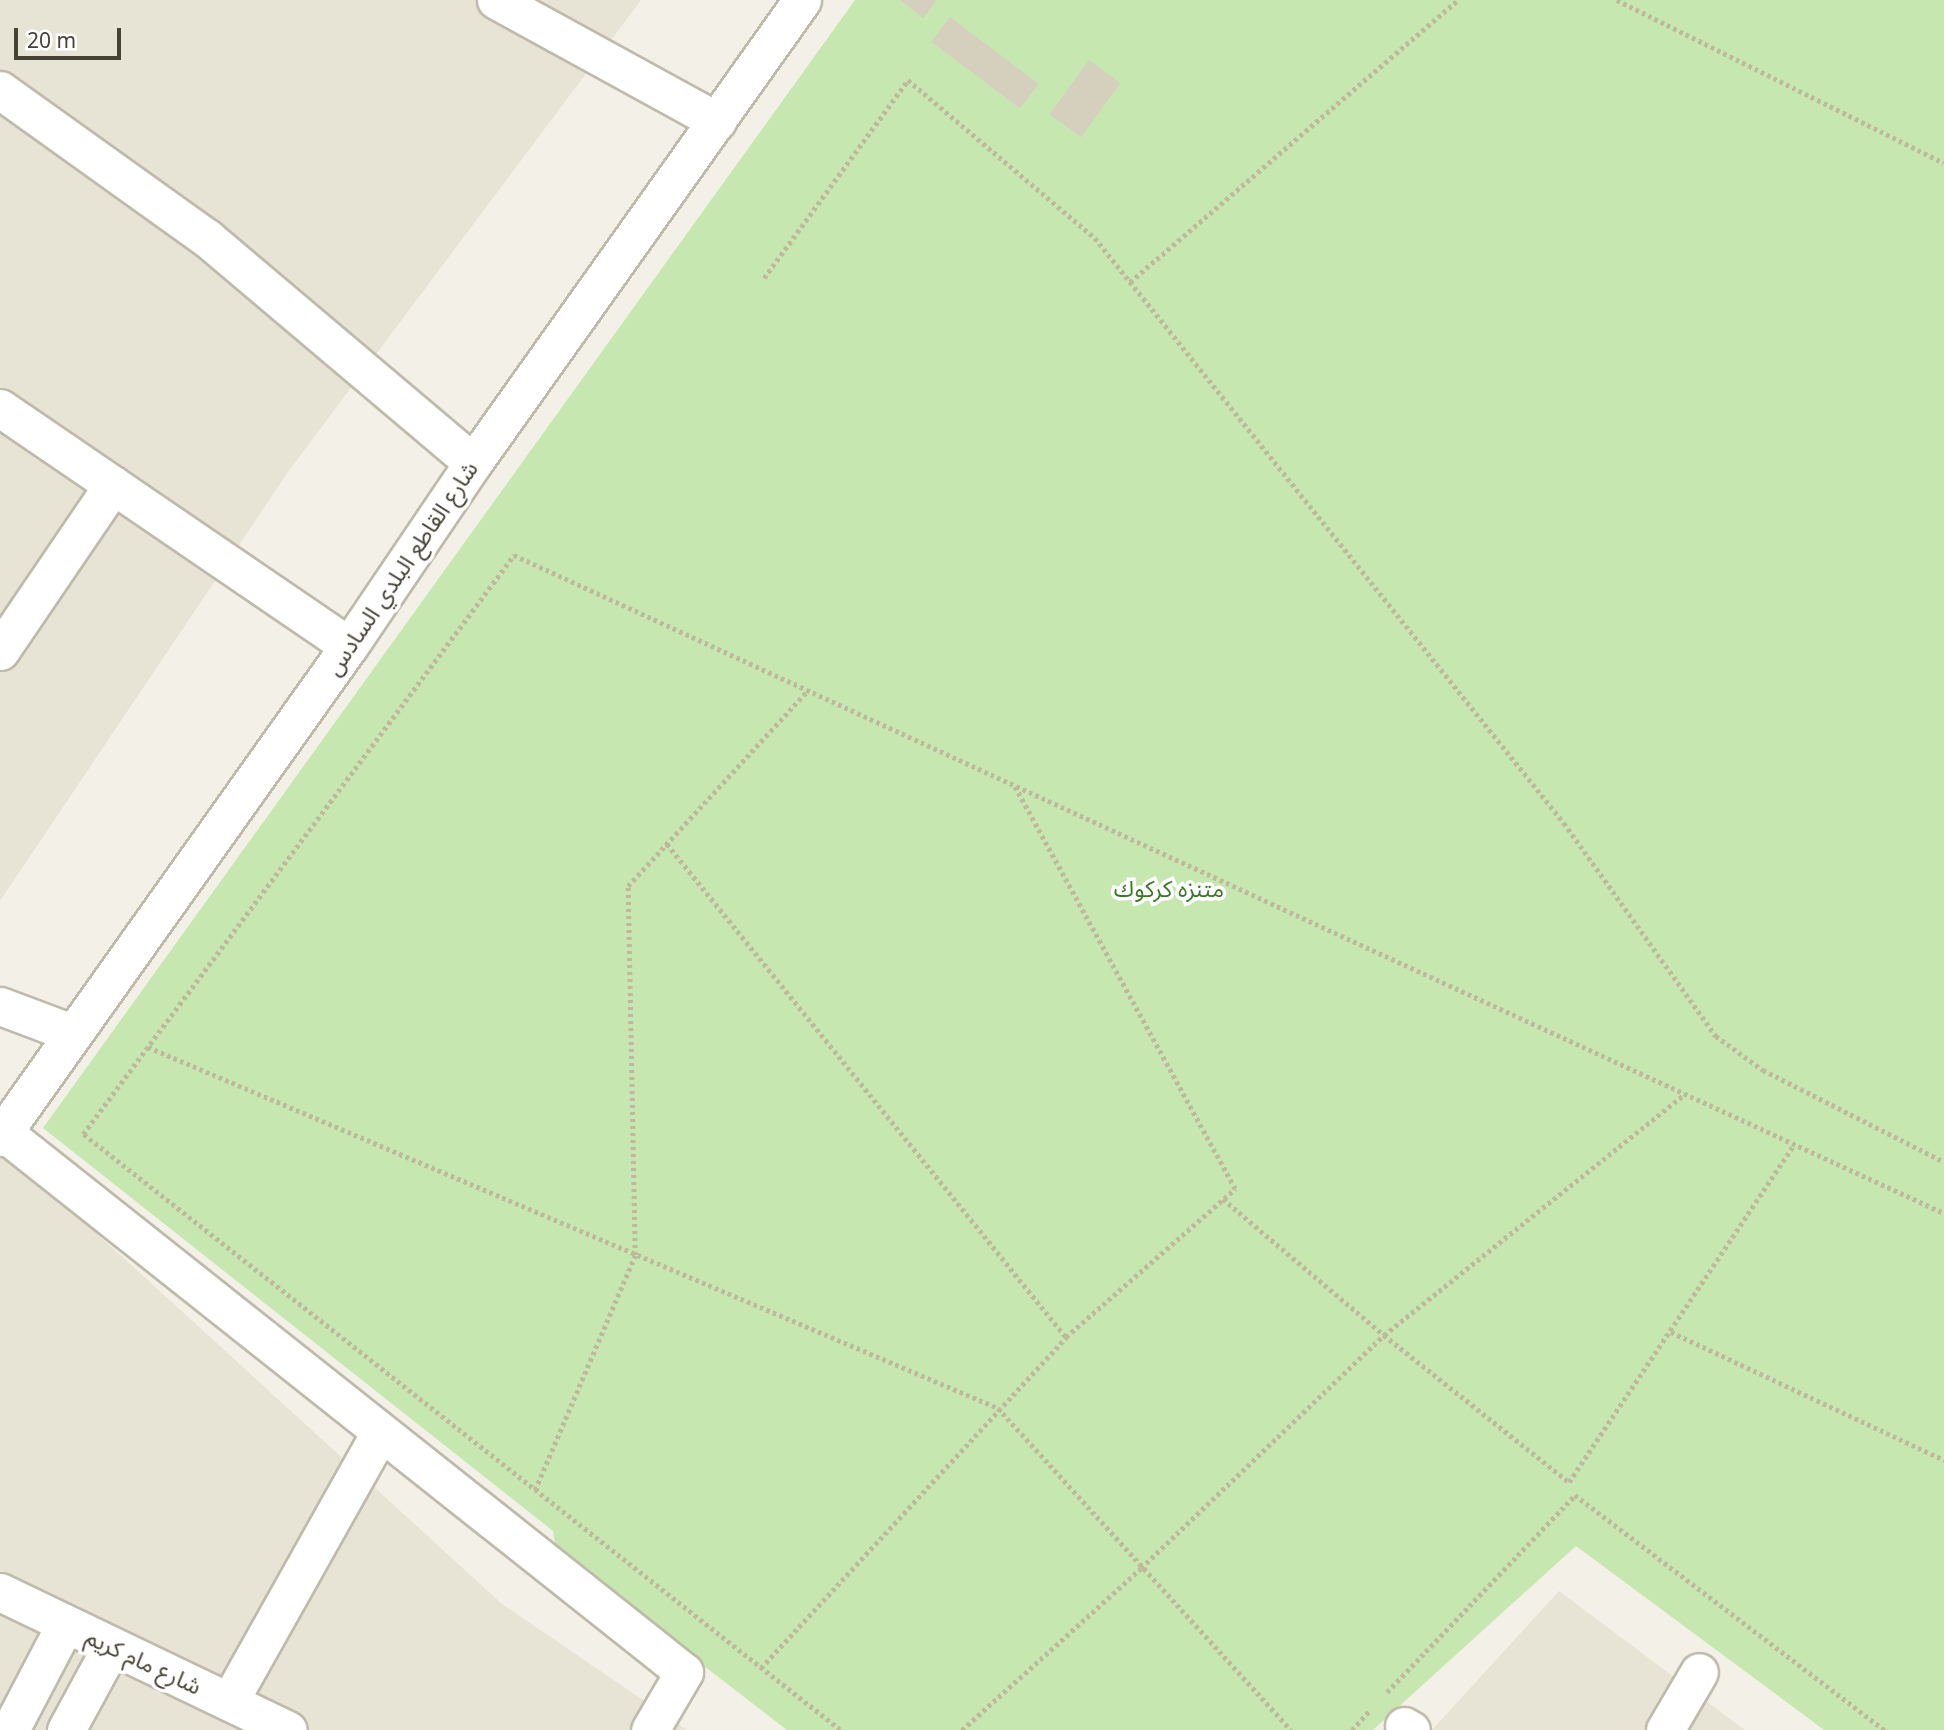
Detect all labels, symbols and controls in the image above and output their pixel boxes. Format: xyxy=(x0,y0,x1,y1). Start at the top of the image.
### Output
scale bar xyxy=(18,14,124,58)
text: 20 m xyxy=(27,26,76,54)
street label: شارع القاطع البلدي السادس xyxy=(319,456,483,680)
park label: متنزه كركوك xyxy=(1114,874,1224,902)
street label: شارع مام كريم xyxy=(82,1622,206,1700)

